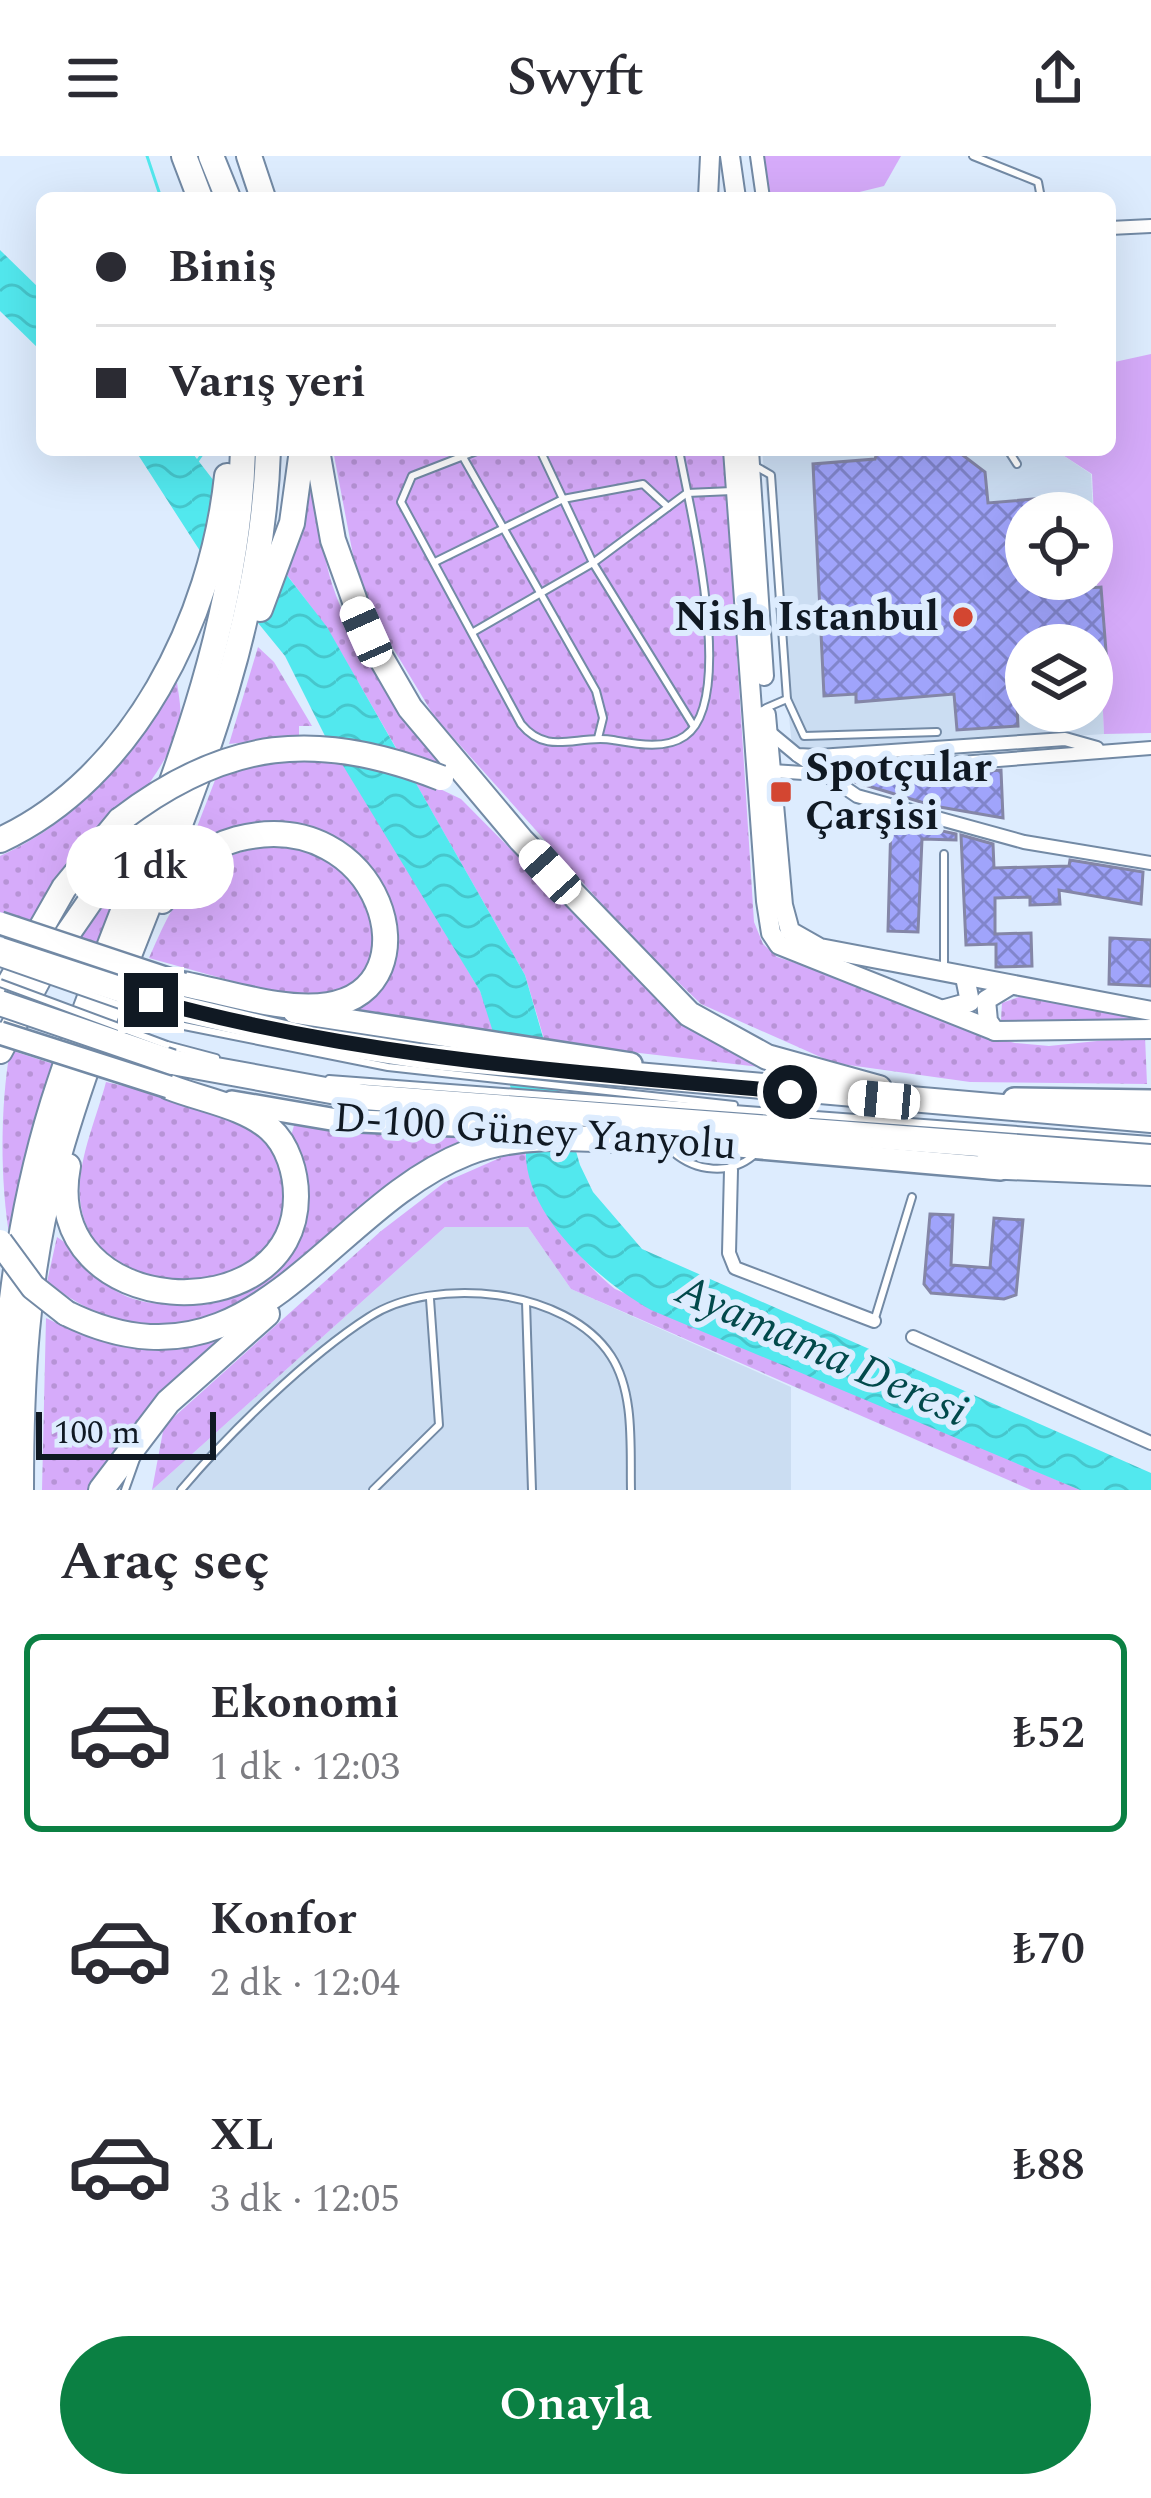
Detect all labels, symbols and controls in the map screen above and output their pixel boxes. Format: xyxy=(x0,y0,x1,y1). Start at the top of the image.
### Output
text: Swyft xyxy=(507,37,644,119)
icon: menu xyxy=(60,45,126,111)
icon: share xyxy=(1025,45,1091,111)
text: Biniş xyxy=(168,233,277,302)
text: Varış yeri xyxy=(168,348,366,417)
map controls xyxy=(1005,492,1113,732)
button: locate xyxy=(1005,492,1113,600)
place label: Nish Istanbul xyxy=(674,586,939,649)
car xyxy=(335,592,397,672)
marker: Nish Istanbul xyxy=(950,604,976,630)
button: layers xyxy=(1005,624,1113,732)
place label: Spotçular Çarşisi xyxy=(805,737,992,848)
marker: Spotçular Çarşisi xyxy=(768,779,794,805)
callout: 1 dk xyxy=(67,826,235,910)
car xyxy=(513,833,587,911)
text: 1 dk xyxy=(112,837,188,896)
route end xyxy=(124,973,178,1027)
route start xyxy=(763,1065,817,1119)
car xyxy=(847,1079,921,1121)
street label: D-100 Güney Yanyolu xyxy=(331,1087,739,1177)
water label: Ayamama Deresi xyxy=(664,1255,979,1446)
scale bar xyxy=(36,1406,216,1459)
text: 100 m xyxy=(54,1408,140,1458)
text: Araç seç xyxy=(60,1521,270,1603)
text: Ekonomi xyxy=(210,1669,399,1738)
icon: car xyxy=(66,1679,174,1787)
text: ₺52 xyxy=(1013,1699,1085,1768)
text: 1 dk · 12:03 xyxy=(210,1738,400,1797)
text: Konfor xyxy=(210,1885,356,1954)
icon: car xyxy=(66,1895,174,2003)
text: ₺70 xyxy=(1013,1915,1085,1984)
text: 2 dk · 12:04 xyxy=(210,1954,400,2013)
text: XL xyxy=(210,2101,274,2170)
icon: car xyxy=(66,2111,174,2219)
text: ₺88 xyxy=(1013,2131,1085,2200)
text: 3 dk · 12:05 xyxy=(210,2170,400,2229)
button: Onayla xyxy=(60,2336,1091,2474)

